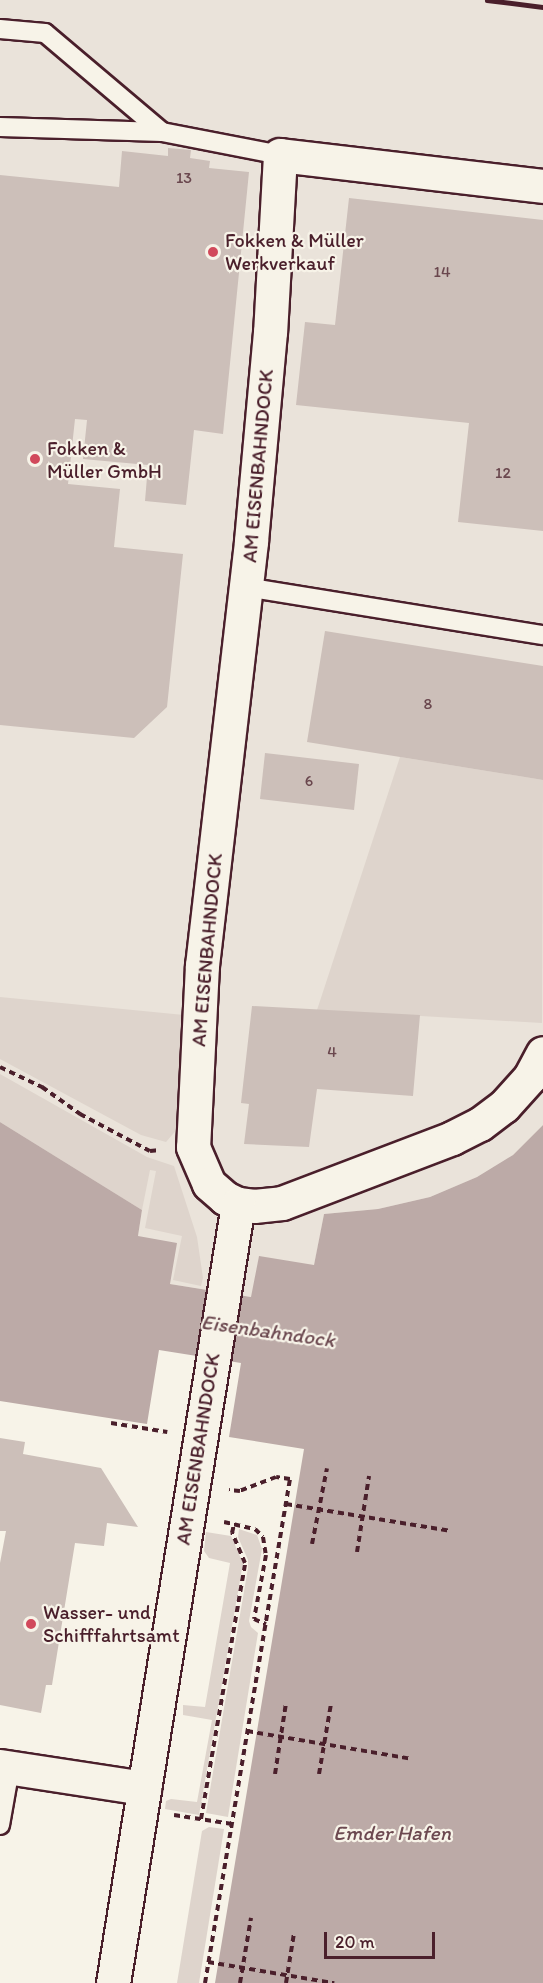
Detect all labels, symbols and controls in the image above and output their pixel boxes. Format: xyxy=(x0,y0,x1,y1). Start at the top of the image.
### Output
house number: 13 xyxy=(176,168,192,188)
place label: Fokken & Müller Werkverkauf xyxy=(225,228,364,275)
marker: Fokken & Müller Werkverkauf xyxy=(206,245,220,259)
house number: 14 xyxy=(433,262,451,282)
street label: AM EISENBAHNDOCK xyxy=(238,370,278,562)
place label: Fokken & Müller GmbH xyxy=(47,436,162,483)
marker: Fokken & Müller GmbH xyxy=(28,452,42,466)
house number: 12 xyxy=(495,463,511,483)
house number: 8 xyxy=(424,694,432,714)
house number: 6 xyxy=(305,771,313,791)
street label: AM EISENBAHNDOCK xyxy=(187,854,227,1046)
house number: 4 xyxy=(327,1042,337,1062)
water label: Eisenbahndock xyxy=(200,1309,336,1353)
street label: AM EISENBAHNDOCK xyxy=(171,1353,225,1545)
place label: Wasser- und Schifffahrtsamt xyxy=(43,1600,180,1647)
marker: Wasser- und Schifffahrtsamt xyxy=(24,1617,38,1631)
water label: Emder Hafen xyxy=(333,1820,451,1846)
scale bar xyxy=(327,1920,438,1958)
text: 20 m xyxy=(335,1931,375,1953)

